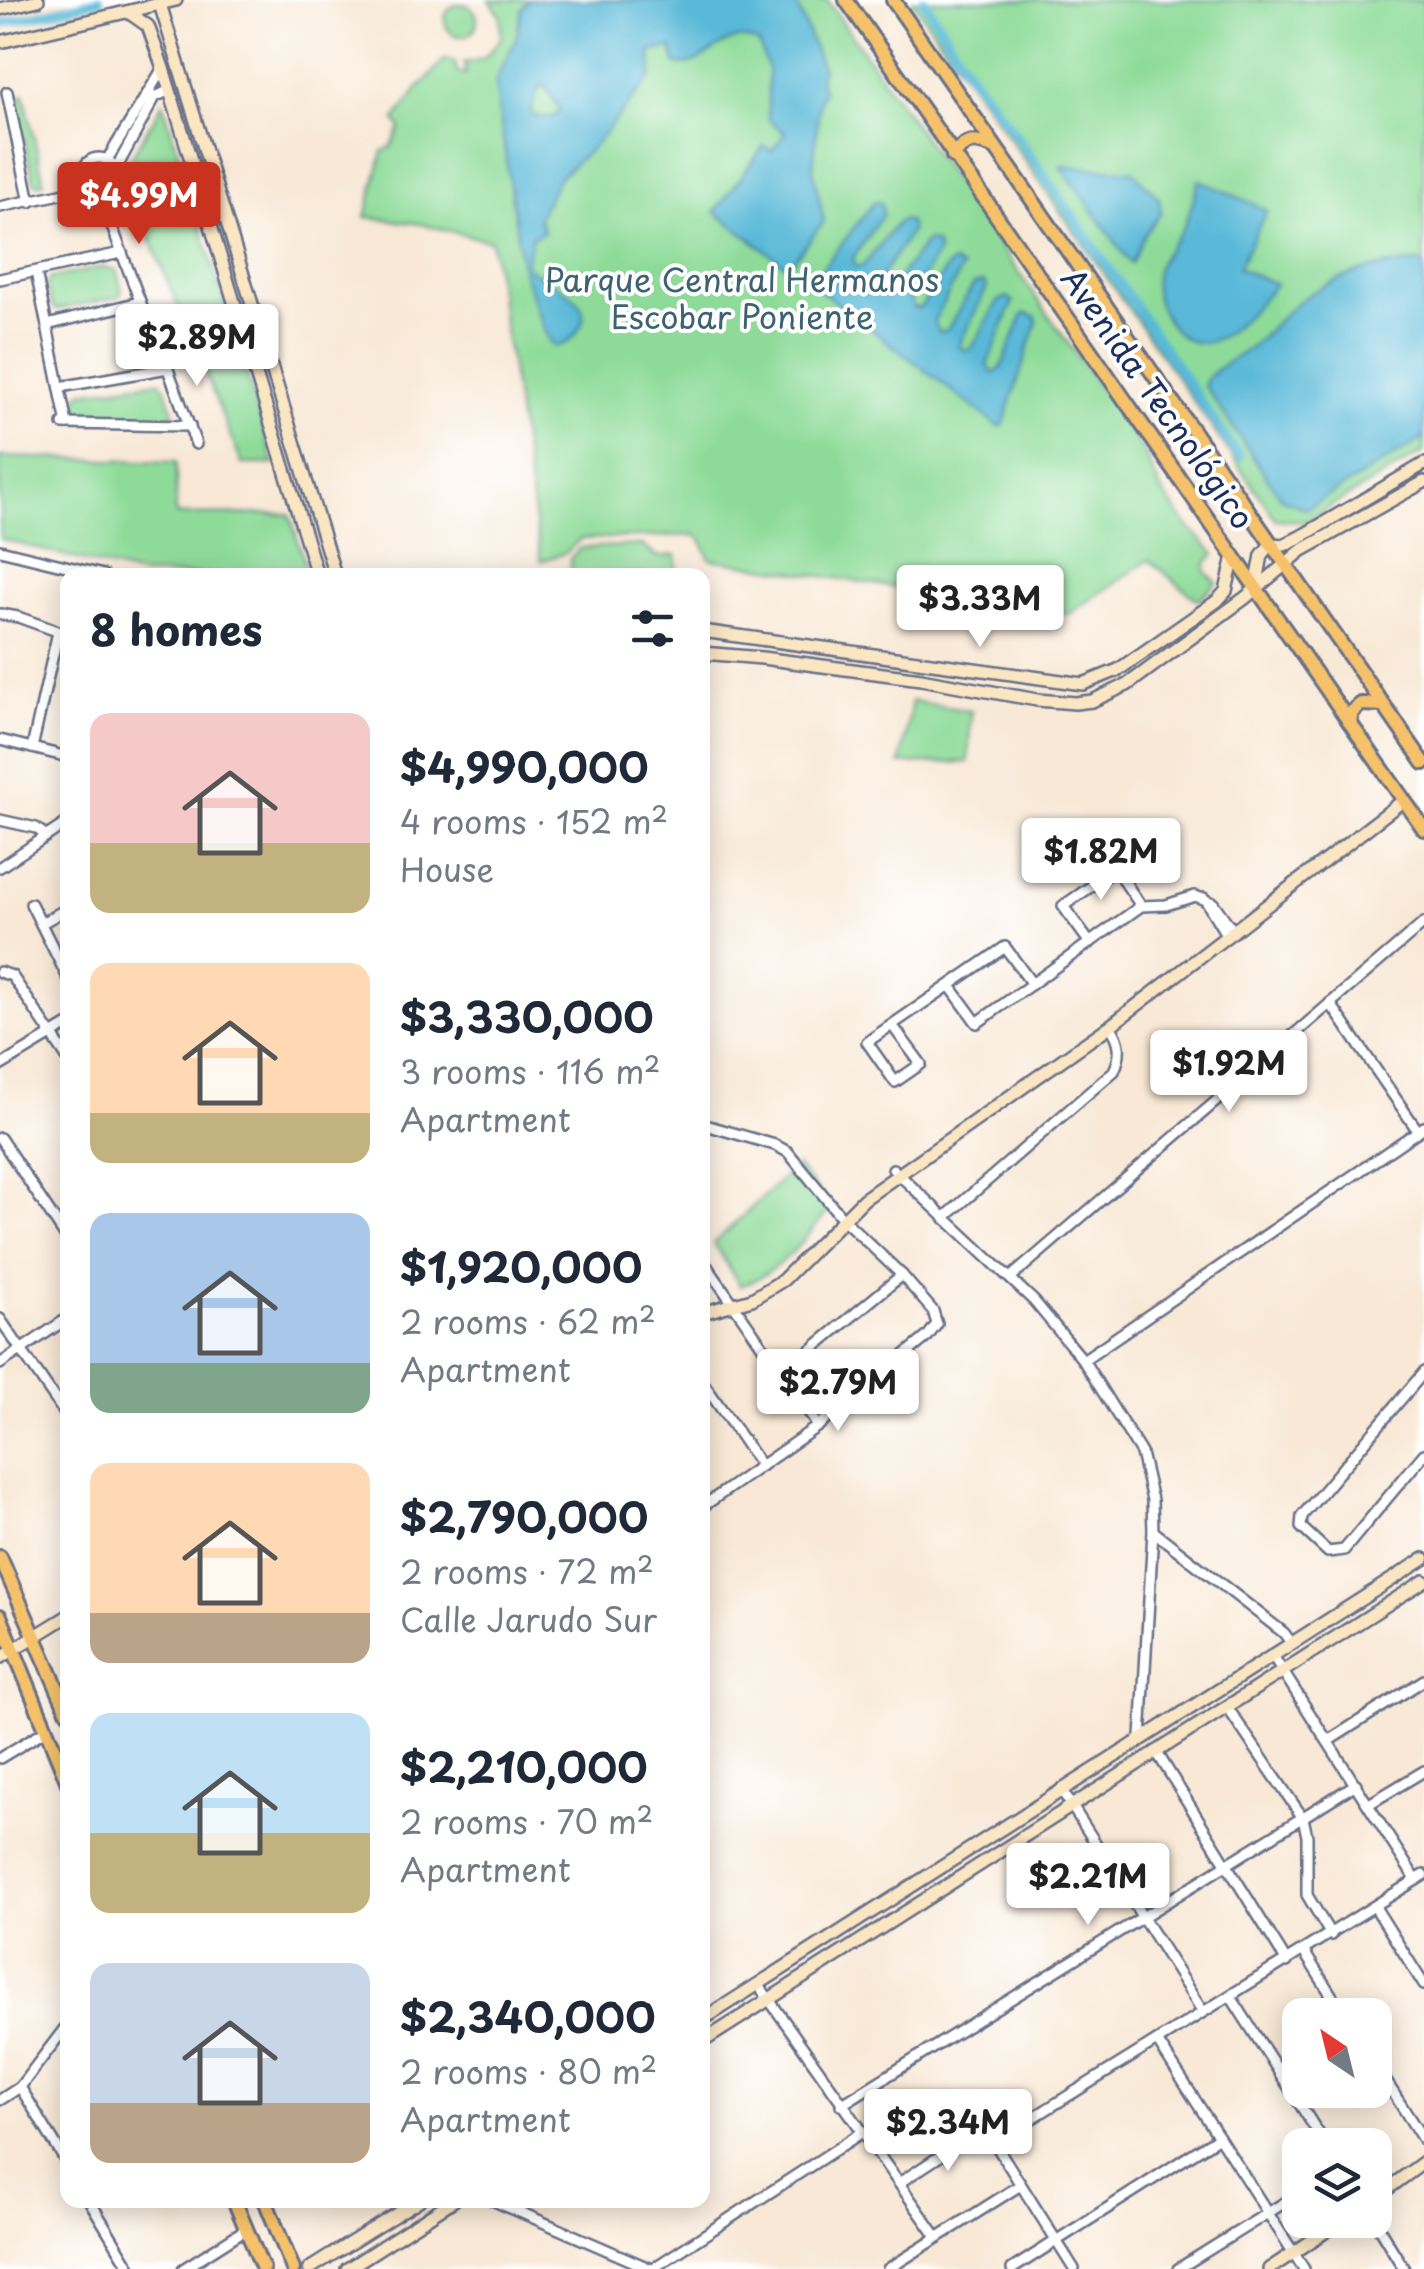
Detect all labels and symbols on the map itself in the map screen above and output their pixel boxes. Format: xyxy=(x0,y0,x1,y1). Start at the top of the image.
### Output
pin: $4.99M xyxy=(58,162,220,247)
park label: Parque Central Hermanos Escobar Poniente xyxy=(545,255,939,340)
street label: Avenida Tecnológico xyxy=(1050,257,1267,538)
pin: $2.89M xyxy=(116,304,278,389)
pin: $3.33M xyxy=(899,565,1061,650)
pin: $1.82M xyxy=(1020,818,1182,903)
pin: $1.92M xyxy=(1148,1030,1310,1115)
pin: $2.79M xyxy=(757,1349,919,1434)
pin: $2.21M xyxy=(1007,1843,1169,1928)
north arrow xyxy=(1282,1998,1392,2108)
pin: $2.34M xyxy=(867,2089,1029,2174)

